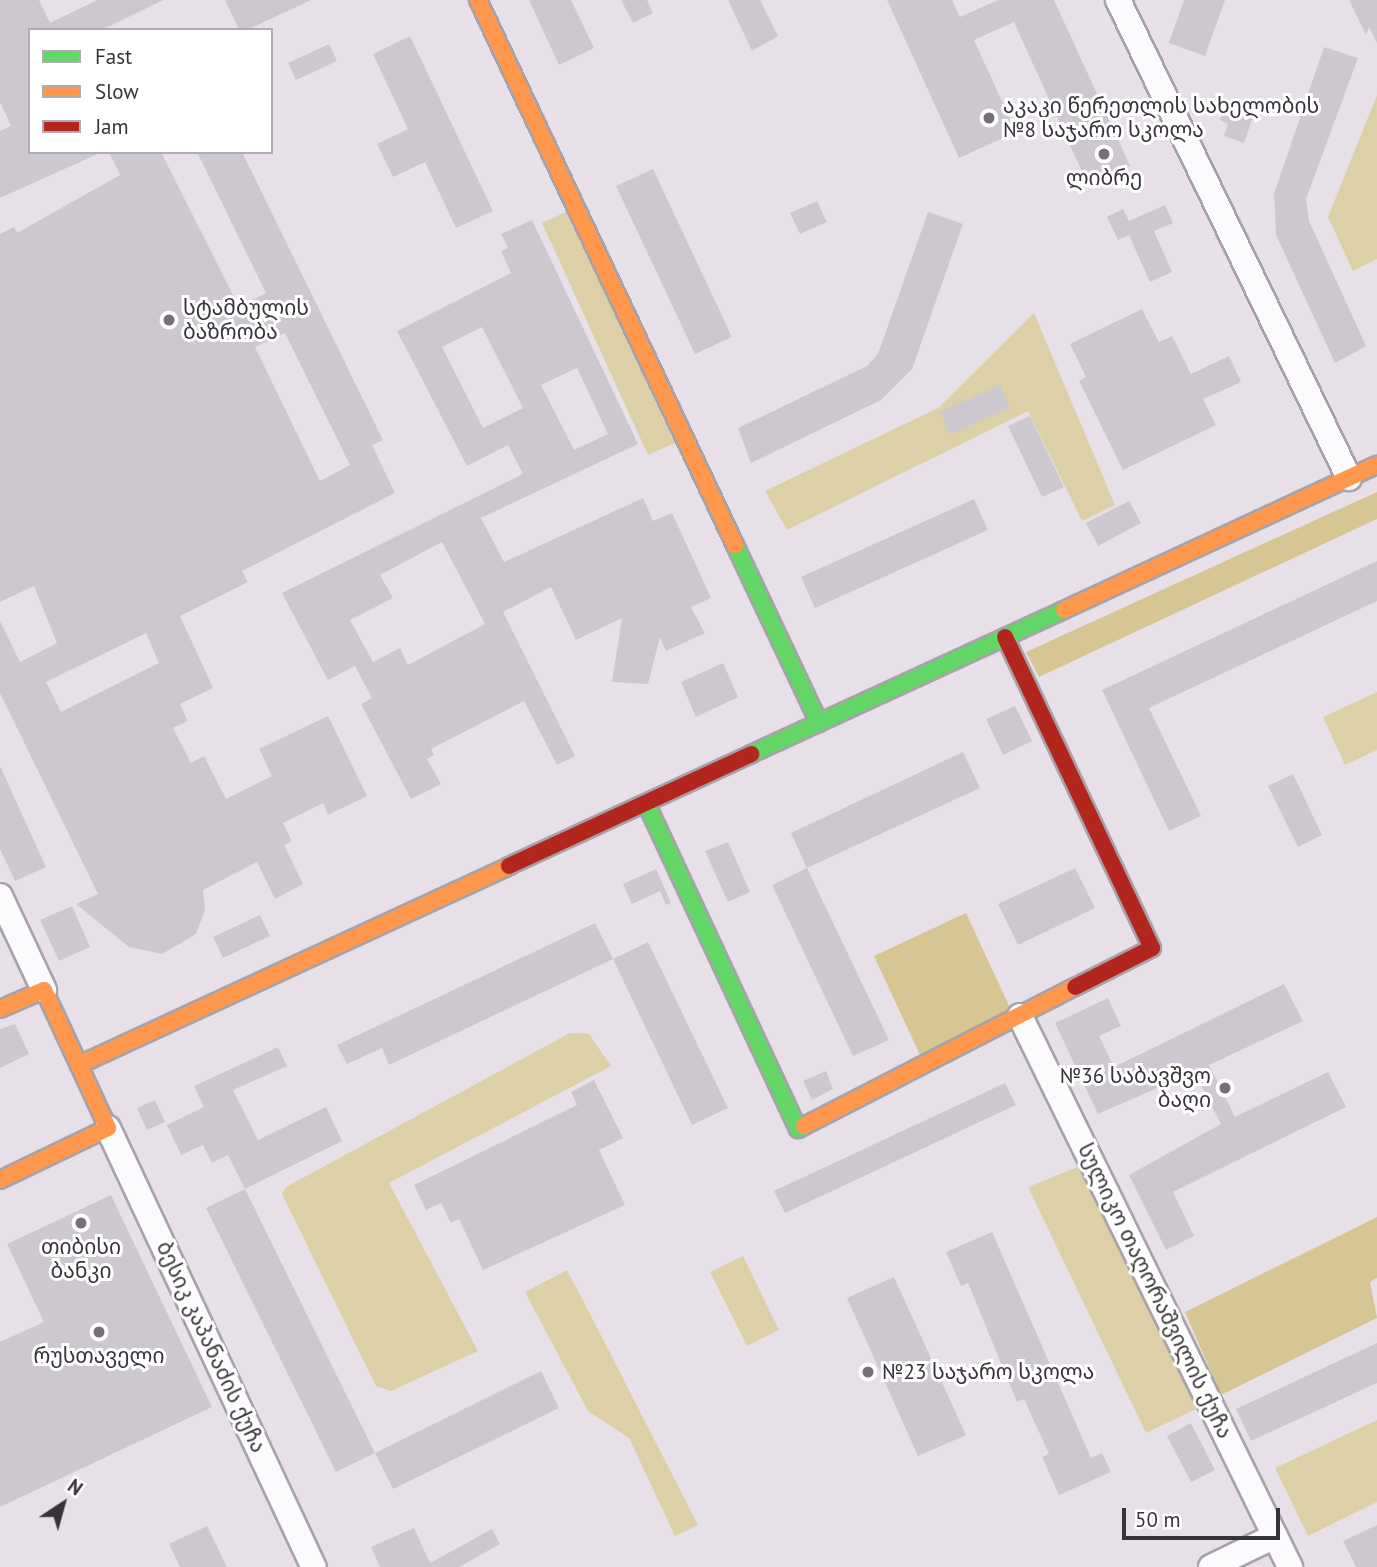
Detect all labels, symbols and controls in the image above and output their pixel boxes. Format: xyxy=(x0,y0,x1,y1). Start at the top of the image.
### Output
legend xyxy=(28,28,273,154)
text: Fast xyxy=(95,43,132,70)
text: Slow xyxy=(95,78,139,105)
place label: აკაკი წერეთლის სახელობის №8 საჯარო სკოლა xyxy=(1003,93,1319,143)
marker: აკაკი წერეთლის სახელობის №8 საჯარო სკოლა xyxy=(981,110,997,126)
text: Jam xyxy=(95,113,129,140)
marker: ლიბრე xyxy=(1096,146,1112,162)
place label: ლიბრე xyxy=(1066,165,1142,191)
place label: სტამბულის ბაზრობა xyxy=(183,295,309,345)
marker: სტამბულის ბაზრობა xyxy=(161,312,177,328)
place label: №36 საბავშვო ბაღი xyxy=(1060,1063,1211,1113)
marker: №36 საბავშვო ბაღი xyxy=(1217,1080,1233,1096)
street label: სულიკო თაღორაშვილის ქუჩა xyxy=(1072,1139,1238,1443)
marker: თიბისი ბანკი xyxy=(73,1215,89,1231)
place label: თიბისი ბანკი xyxy=(41,1234,121,1284)
street label: ბესიკ კაპანაძის ქუჩა xyxy=(151,1237,271,1457)
marker: რუსთაველი xyxy=(91,1324,107,1340)
place label: რუსთაველი xyxy=(34,1343,164,1369)
place label: №23 საჯარო სკოლა xyxy=(882,1359,1094,1385)
marker: №23 საჯარო სკოლა xyxy=(860,1364,876,1380)
north arrow xyxy=(28,1469,98,1539)
text: N xyxy=(63,1474,87,1500)
scale bar xyxy=(1125,1494,1282,1538)
text: 50 m xyxy=(1135,1506,1181,1533)

